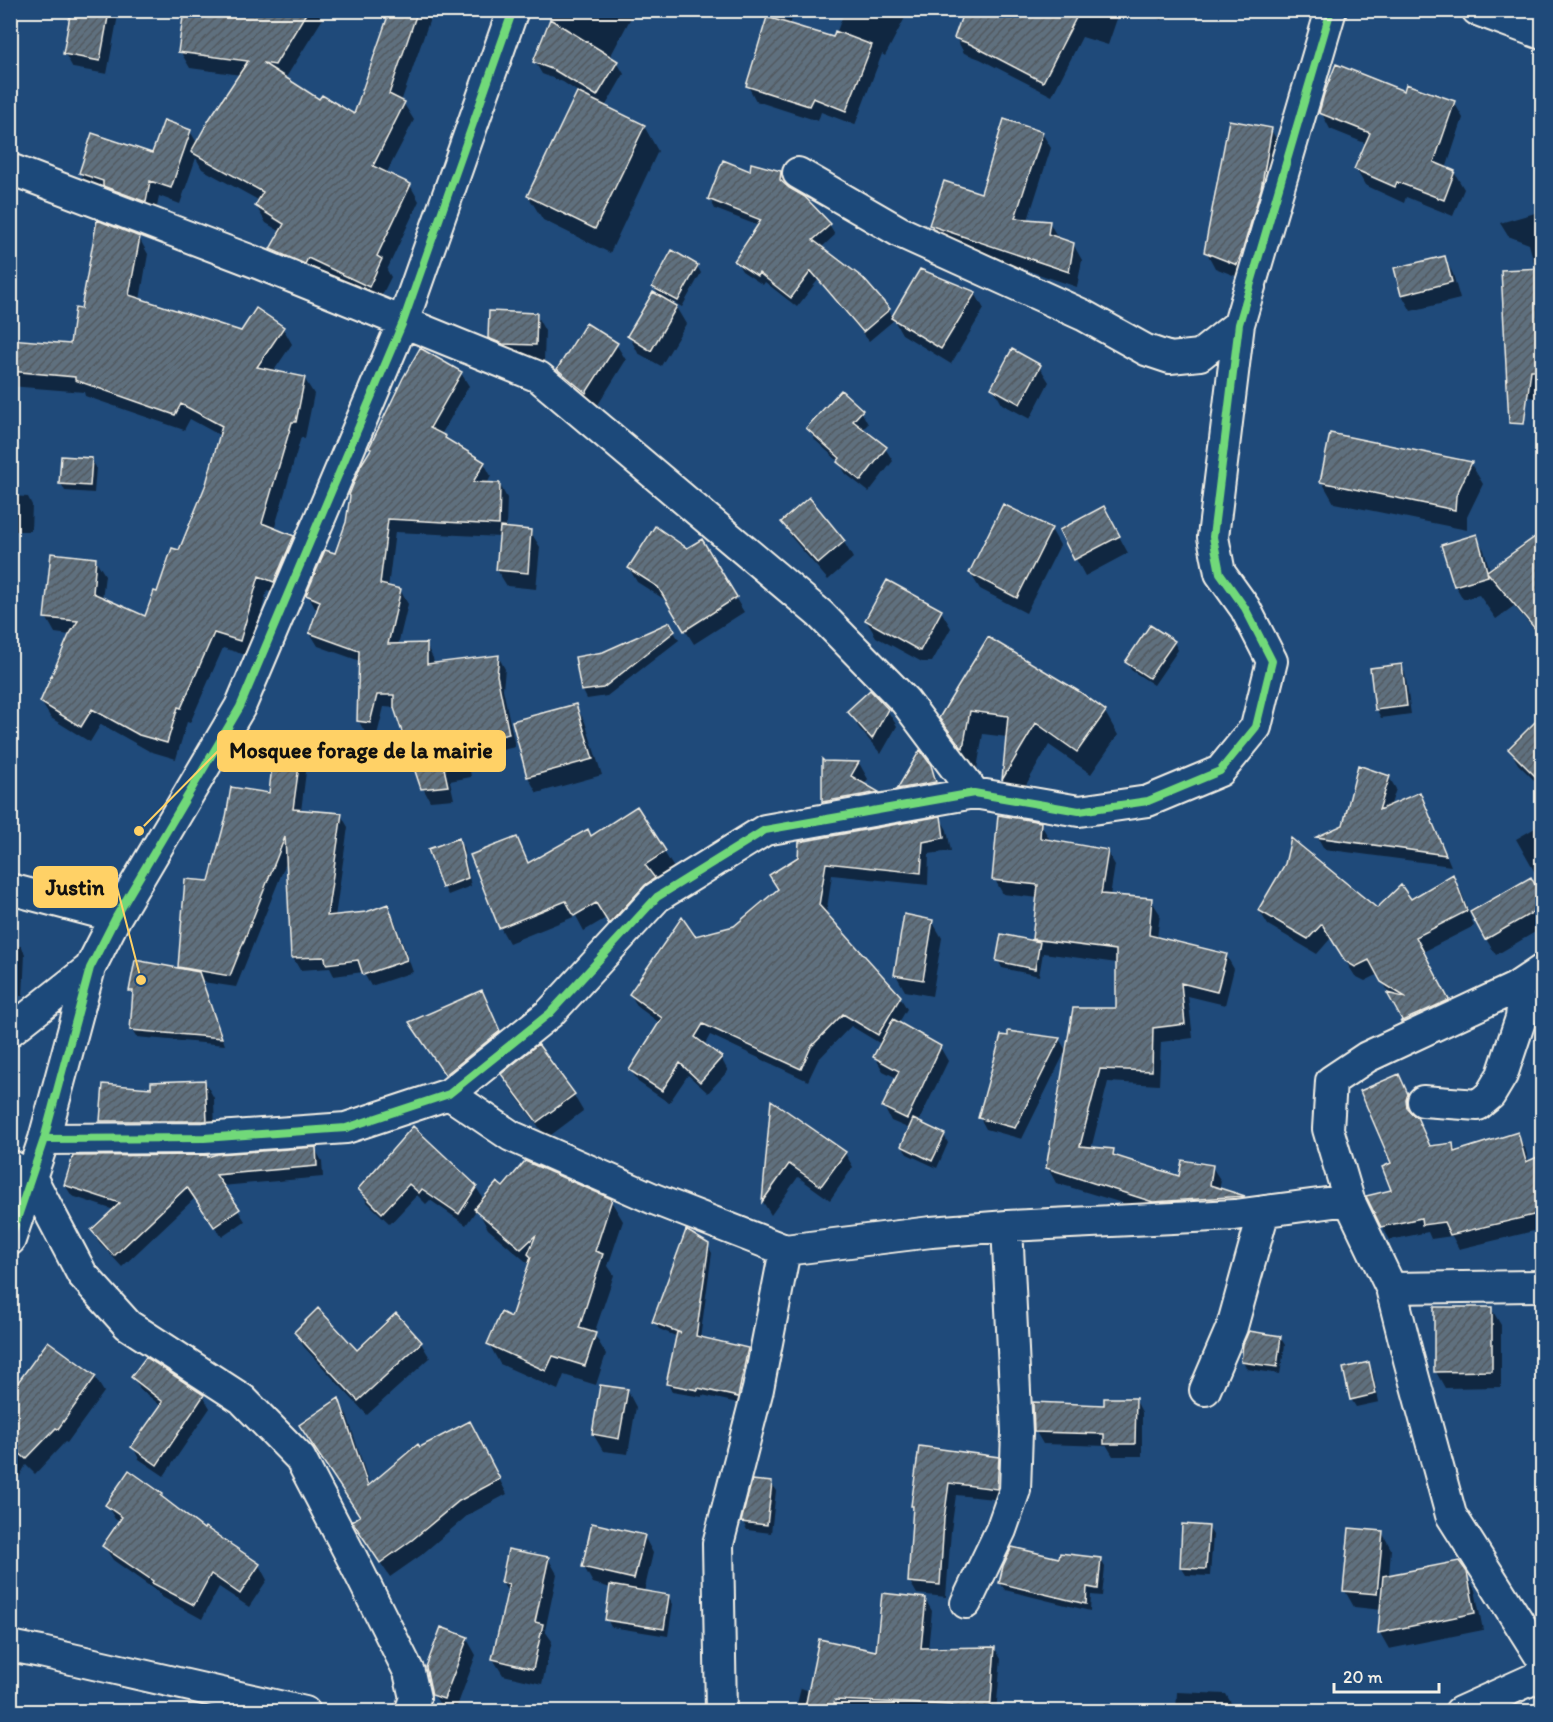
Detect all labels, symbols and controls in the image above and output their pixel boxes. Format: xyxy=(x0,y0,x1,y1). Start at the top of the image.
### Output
callout: Mosquee forage de la mairie xyxy=(218,731,505,771)
text: Mosquee forage de la mairie xyxy=(229,737,493,764)
callout: Justin xyxy=(34,867,117,907)
text: Justin xyxy=(45,874,105,901)
scale bar xyxy=(1334,1656,1439,1694)
text: 20 m xyxy=(1343,1666,1383,1688)

